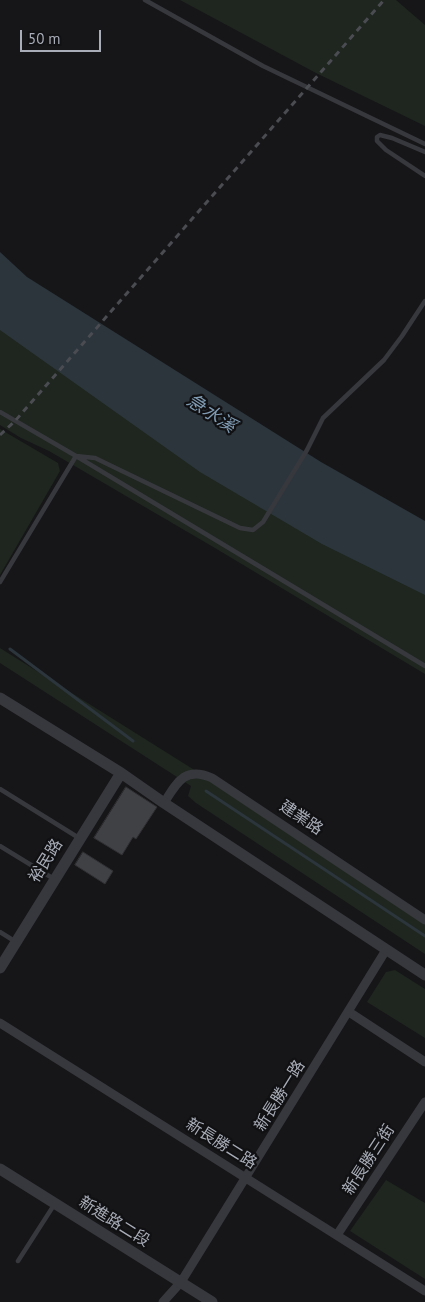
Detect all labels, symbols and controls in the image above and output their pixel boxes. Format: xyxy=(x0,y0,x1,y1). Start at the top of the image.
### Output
scale bar xyxy=(22,20,104,52)
text: 50 m xyxy=(28,29,61,48)
water label: 急水溪 xyxy=(182,390,240,438)
street label: 建業路 xyxy=(276,797,326,839)
street label: 裕民路 xyxy=(25,836,67,886)
street label: 新長勝一路 xyxy=(251,1057,309,1135)
street label: 新長勝二路 xyxy=(182,1115,260,1173)
street label: 新長勝三街 xyxy=(339,1121,399,1199)
street label: 新進路二段 xyxy=(75,1193,153,1251)

